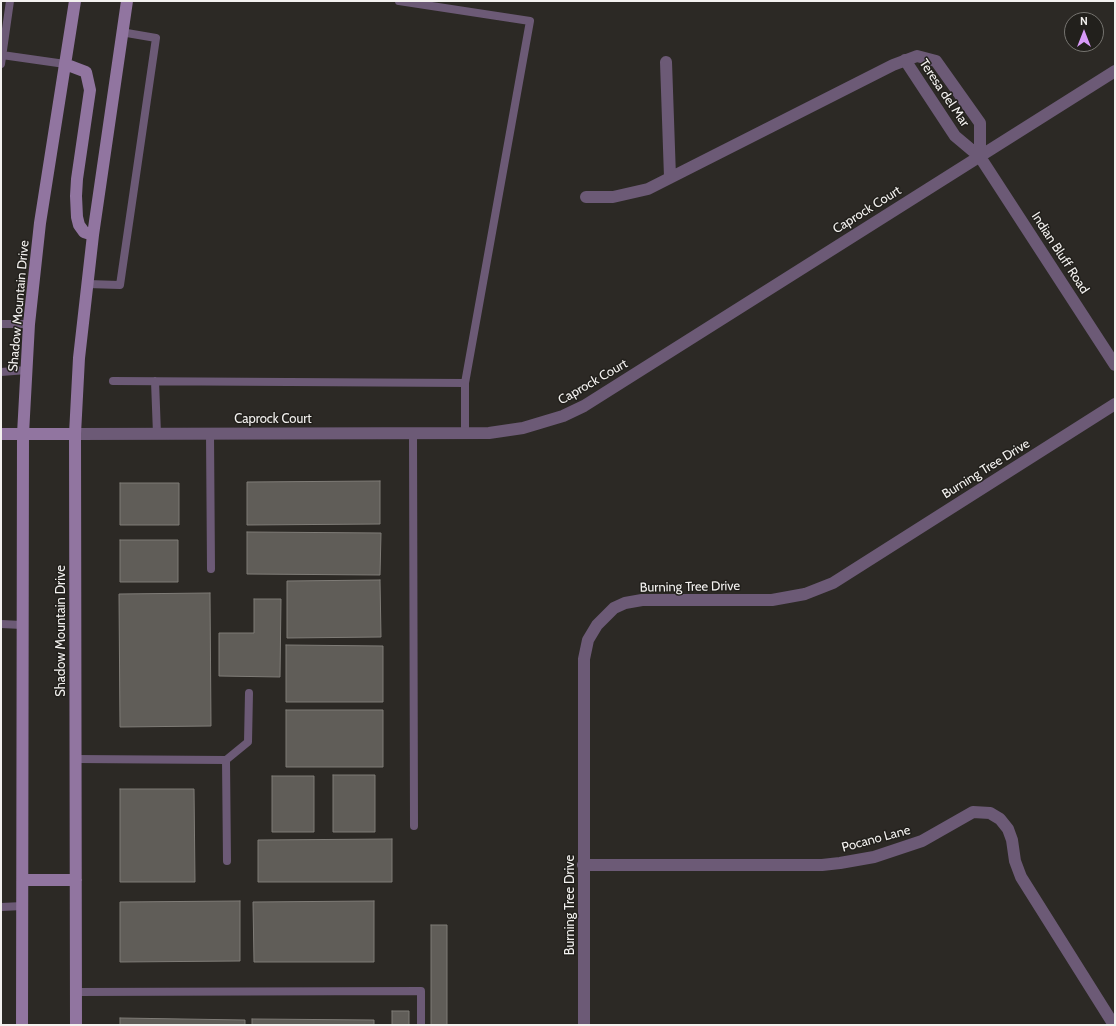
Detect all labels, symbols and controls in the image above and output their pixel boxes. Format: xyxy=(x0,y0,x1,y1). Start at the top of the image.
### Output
north arrow xyxy=(1064,12,1104,52)
text: N xyxy=(1080,14,1088,28)
street label: Teresa del Mar xyxy=(916,56,972,130)
street label: Caprock Court xyxy=(830,183,904,237)
street label: Indian Bluff Road xyxy=(1028,209,1092,297)
street label: Shadow Mountain Drive xyxy=(5,240,33,372)
street label: Caprock Court xyxy=(556,356,630,408)
street label: Caprock Court xyxy=(234,411,312,427)
street label: Burning Tree Drive xyxy=(939,436,1033,502)
street label: Shadow Mountain Drive xyxy=(53,565,69,697)
street label: Burning Tree Drive xyxy=(640,578,740,596)
street label: Pocano Lane xyxy=(840,822,912,856)
street label: Burning Tree Drive xyxy=(562,855,578,955)

